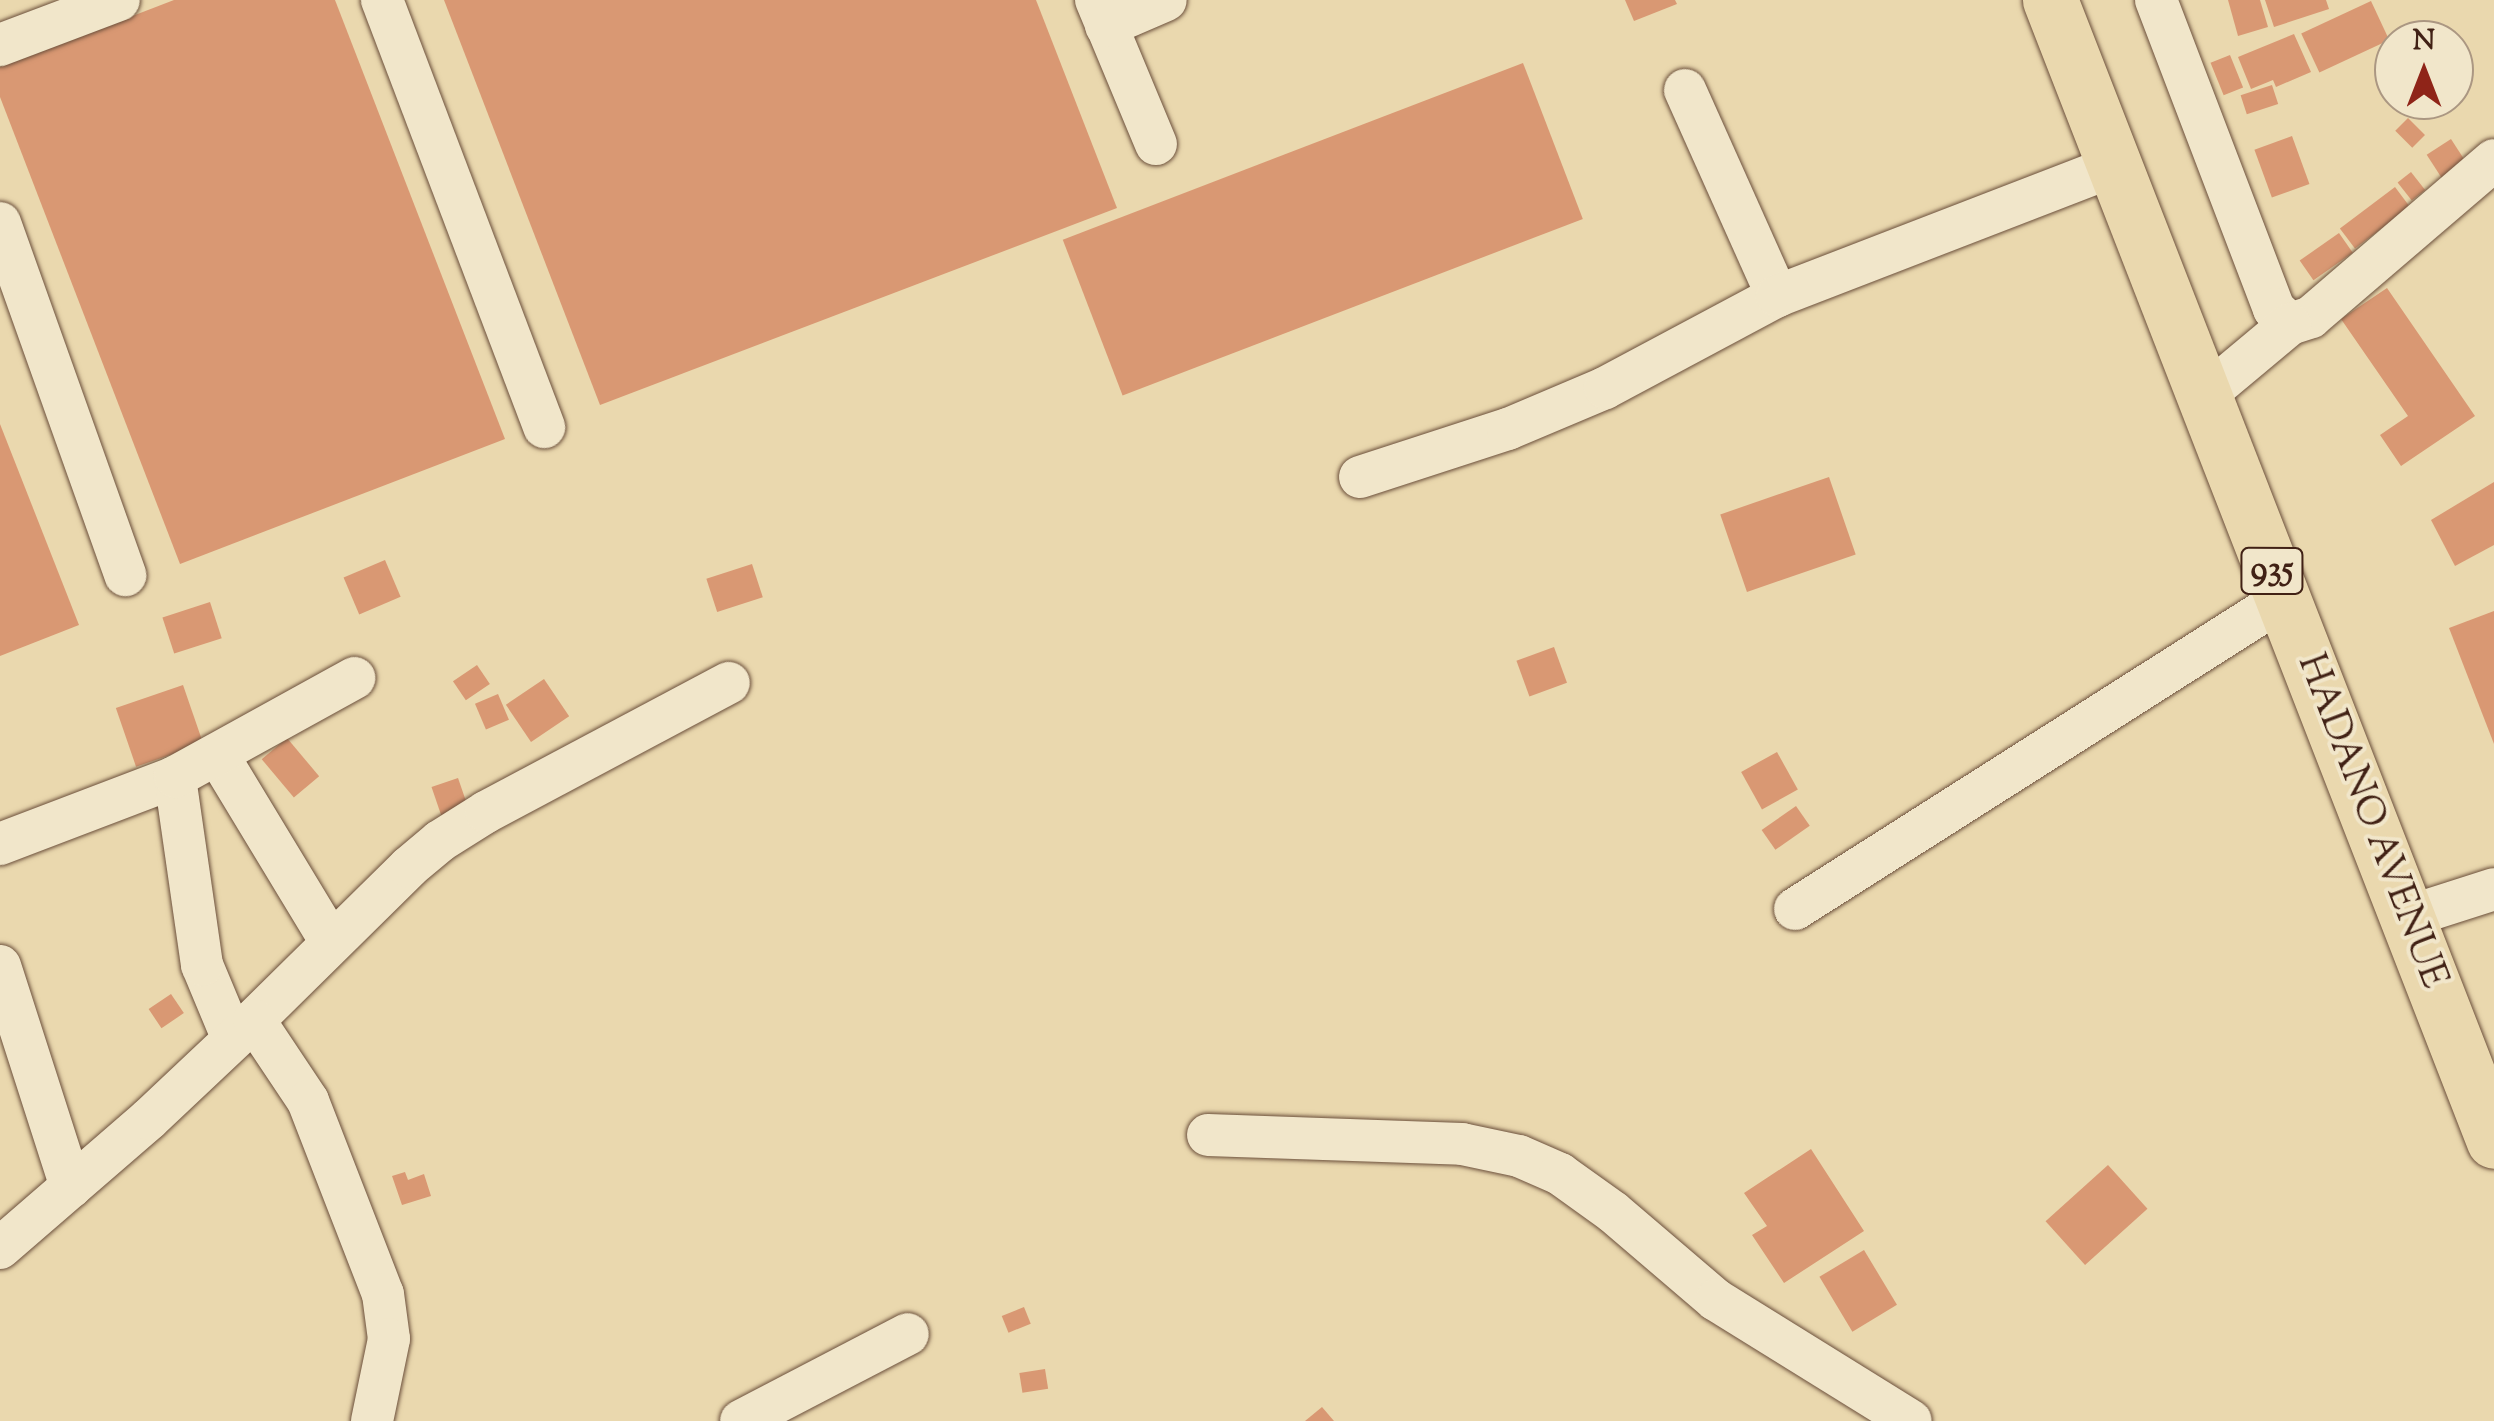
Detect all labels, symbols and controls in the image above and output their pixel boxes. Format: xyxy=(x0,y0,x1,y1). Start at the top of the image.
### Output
north arrow xyxy=(2374,20,2474,120)
text: N xyxy=(2413,22,2435,62)
road number: 935 xyxy=(2240,541,2304,601)
street label: HADANO AVENUE xyxy=(2285,648,2455,996)

